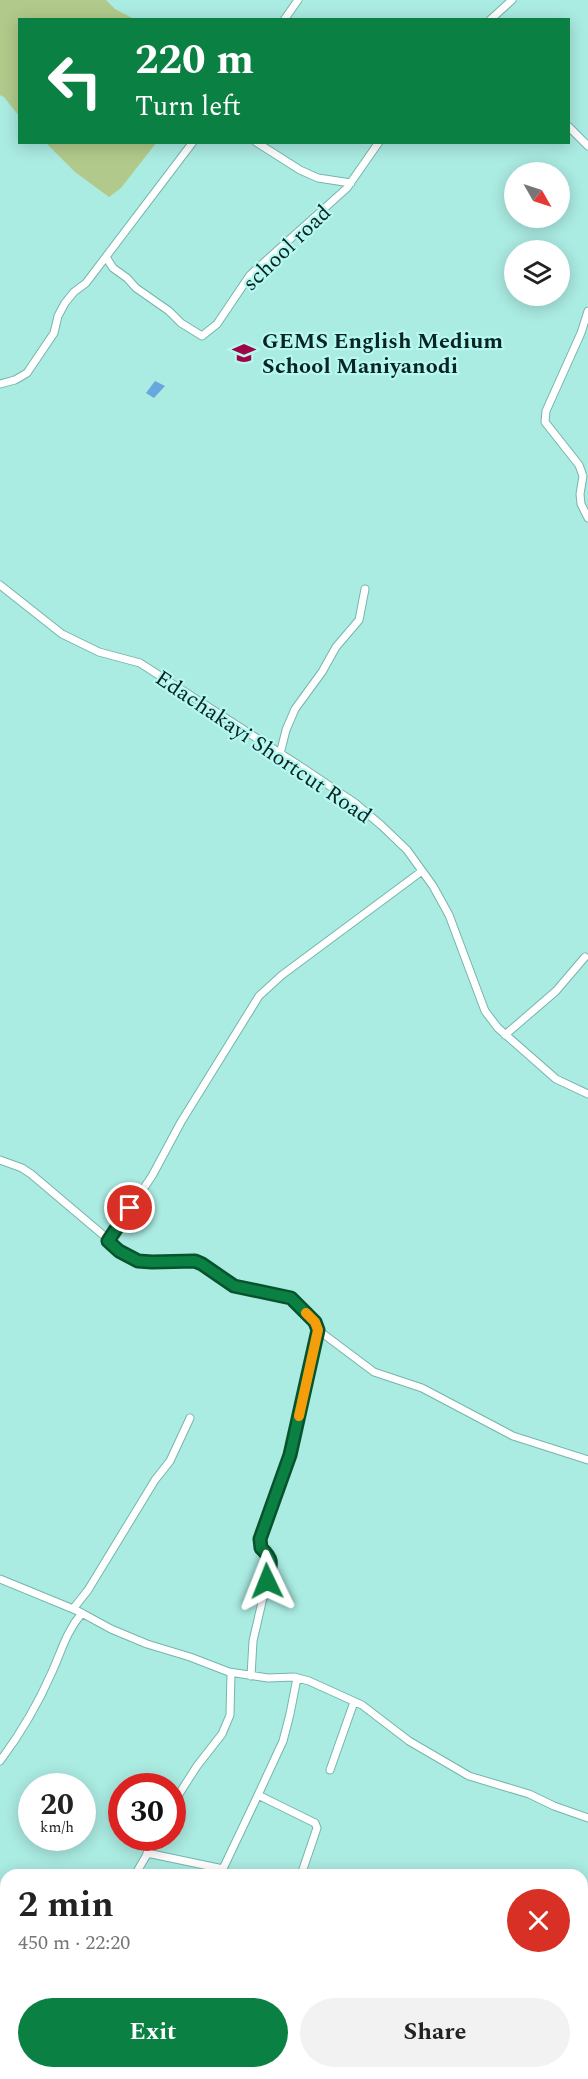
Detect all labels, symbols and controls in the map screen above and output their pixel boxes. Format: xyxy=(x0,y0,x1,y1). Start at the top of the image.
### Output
text: 220 m xyxy=(135,29,254,92)
icon: left xyxy=(36,42,114,120)
text: Turn left xyxy=(135,86,241,128)
north arrow xyxy=(504,162,570,228)
map controls xyxy=(504,162,570,306)
street label: school road xyxy=(235,197,339,299)
button: layers xyxy=(504,240,570,306)
place label: GEMS English Medium School Maniyanodi xyxy=(262,325,503,383)
school or university icon: GEMS English Medium School Maniyanodi xyxy=(231,340,257,366)
street label: Edachakayi Shortcut Road xyxy=(148,662,378,832)
pin xyxy=(104,1182,155,1233)
icon: arrive xyxy=(113,1191,146,1224)
position arrow xyxy=(235,1549,299,1613)
speed limit sign: 30 xyxy=(108,1773,186,1851)
text: 20 xyxy=(40,1782,74,1828)
text: km/h xyxy=(40,1816,74,1839)
text: 2 min xyxy=(18,1878,114,1933)
button: close xyxy=(507,1889,570,1952)
text: 450 m · 22:20 xyxy=(18,1928,130,1958)
button: Exit xyxy=(18,1998,288,2067)
button: Share xyxy=(300,1998,570,2067)

